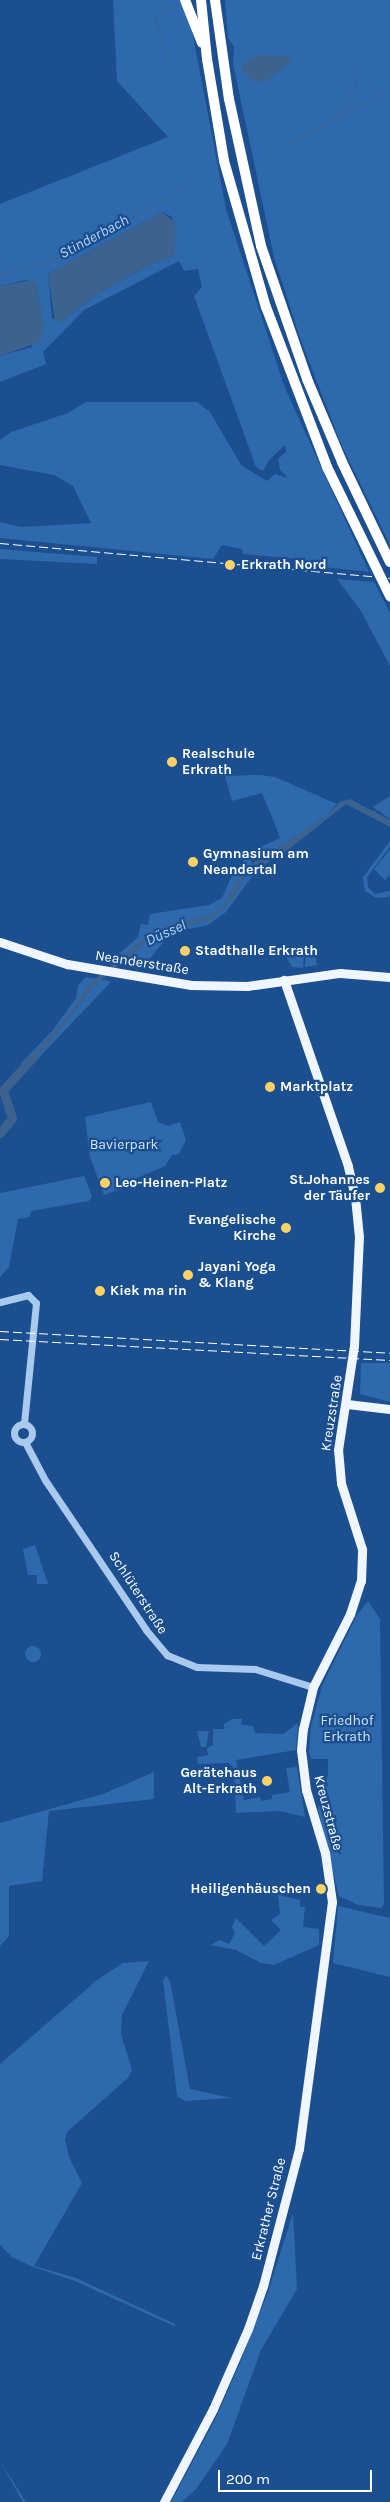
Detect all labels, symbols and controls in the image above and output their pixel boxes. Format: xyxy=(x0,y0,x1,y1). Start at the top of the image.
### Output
water label: Stinderbach xyxy=(56,211,132,263)
place label: Erkrath Nord xyxy=(241,557,327,573)
marker: Erkrath Nord xyxy=(223,558,237,572)
place label: Realschule Erkrath xyxy=(182,746,255,779)
marker: Realschule Erkrath xyxy=(166,756,178,768)
place label: Gymnasium am Neandertal xyxy=(203,846,309,879)
marker: Gymnasium am Neandertal xyxy=(187,856,199,868)
water label: Düssel xyxy=(143,916,189,950)
place label: Stadthalle Erkrath xyxy=(195,943,318,959)
marker: Stadthalle Erkrath xyxy=(179,945,191,957)
street label: Neanderstraße xyxy=(94,947,190,979)
place label: Marktplatz xyxy=(280,1079,353,1095)
marker: Marktplatz xyxy=(264,1081,276,1093)
park label: Bavierpark xyxy=(90,1137,158,1153)
place label: St.Johannes der Täufer xyxy=(289,1172,370,1204)
place label: Leo-Heinen-Platz xyxy=(115,1175,228,1191)
marker: Leo-Heinen-Platz xyxy=(99,1177,111,1189)
marker: St.Johannes der Täufer xyxy=(374,1182,386,1194)
place label: Evangelische Kirche xyxy=(188,1212,276,1244)
marker: Evangelische Kirche xyxy=(280,1222,292,1234)
place label: Jayani Yoga & Klang xyxy=(198,1259,276,1292)
marker: Jayani Yoga & Klang xyxy=(182,1269,194,1281)
place label: Kiek ma rin xyxy=(110,1283,187,1299)
marker: Kiek ma rin xyxy=(94,1285,106,1297)
street label: Kreuzstraße xyxy=(318,1374,346,1452)
street label: Schlüterstraße xyxy=(105,1548,171,1638)
park label: Friedhof Erkrath xyxy=(321,1713,373,1745)
place label: Gerätehaus Alt-Erkrath xyxy=(180,1765,257,1798)
street label: Kreuzstraße xyxy=(310,1774,346,1852)
marker: Gerätehaus Alt-Erkrath xyxy=(261,1775,273,1787)
place label: Heiligenhäuschen xyxy=(191,1881,311,1897)
marker: Heiligenhäuschen xyxy=(315,1883,327,1895)
street label: Erkrather Straße xyxy=(248,2156,290,2262)
scale bar xyxy=(220,2460,374,2492)
text: 200 m xyxy=(226,2470,270,2488)

